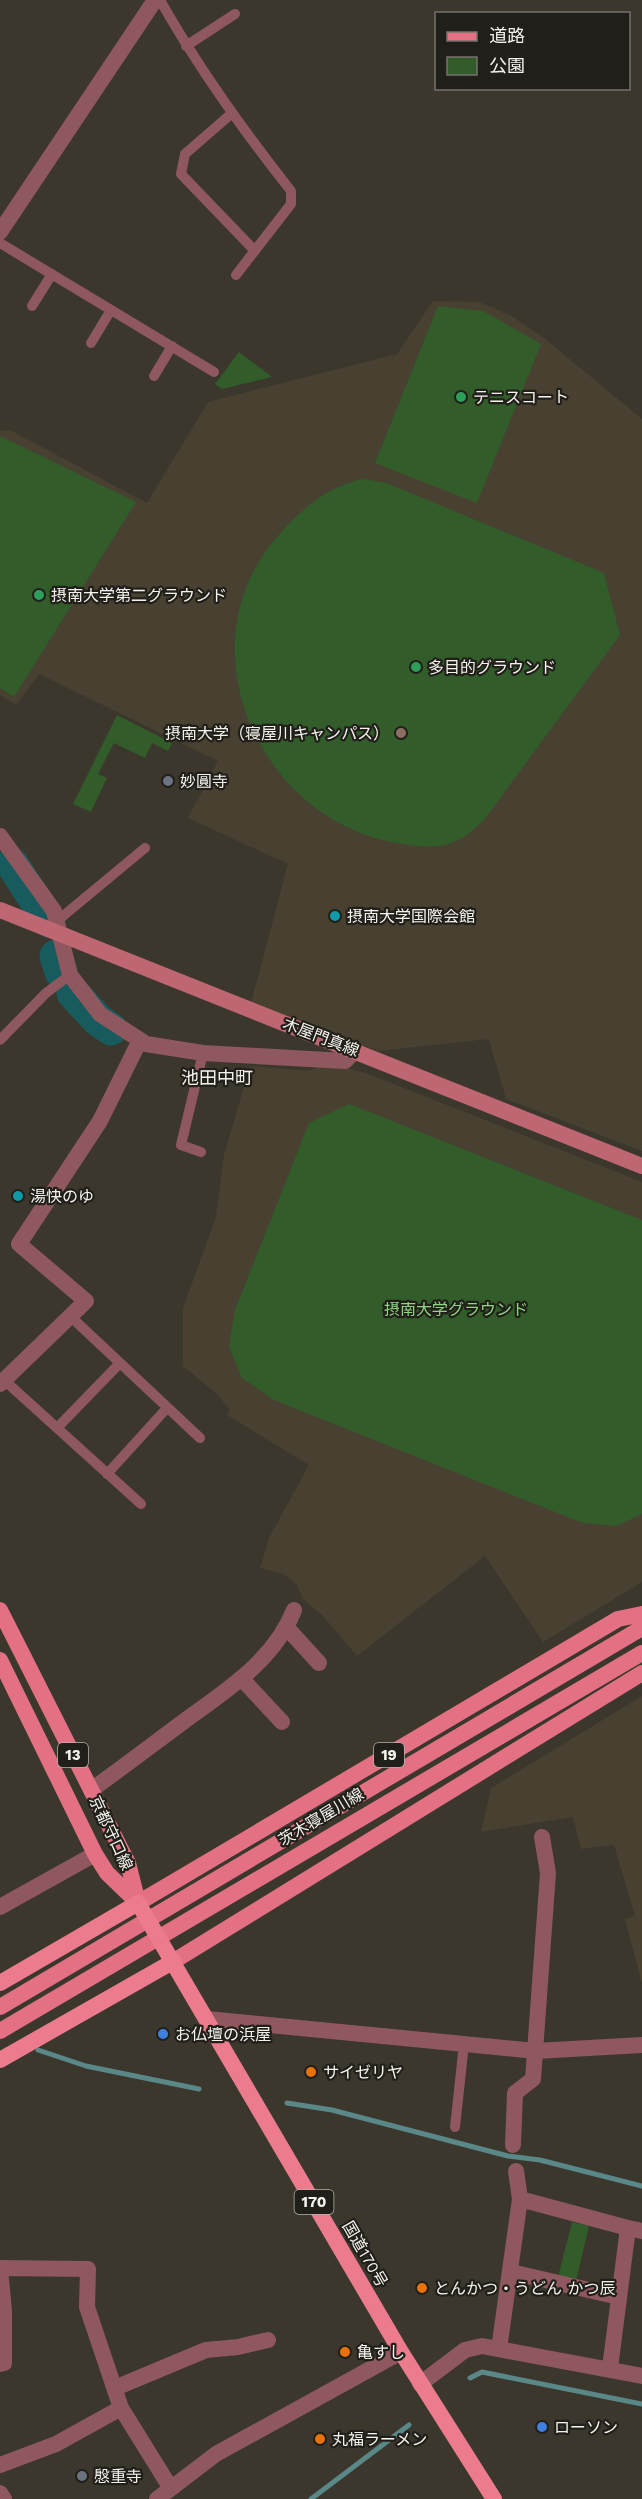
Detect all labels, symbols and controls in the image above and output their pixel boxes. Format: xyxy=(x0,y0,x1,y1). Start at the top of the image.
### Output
legend xyxy=(435,12,630,90)
text: 道路 xyxy=(489,25,525,46)
text: 公園 xyxy=(489,55,525,76)
place label: テニスコート xyxy=(473,388,569,407)
marker: テニスコート xyxy=(454,390,468,404)
place label: 摂南大学第二グラウンド xyxy=(51,586,227,605)
marker: 摂南大学第二グラウンド xyxy=(32,588,46,602)
place label: 多目的グラウンド xyxy=(428,658,556,677)
marker: 多目的グラウンド xyxy=(409,660,423,674)
place label: 摂南大学（寝屋川キャンパス） xyxy=(165,724,389,743)
marker: 摂南大学（寝屋川キャンパス） xyxy=(394,726,408,740)
place label: 妙圓寺 xyxy=(180,772,228,791)
marker: 妙圓寺 xyxy=(161,774,175,788)
place label: 摂南大学国際会館 xyxy=(347,907,475,926)
marker: 摂南大学国際会館 xyxy=(328,909,342,923)
street label: 木屋門真線 xyxy=(280,1014,362,1060)
district label: 池田中町 xyxy=(181,1067,253,1088)
place label: 湯快のゆ xyxy=(30,1187,94,1206)
marker: 湯快のゆ xyxy=(11,1189,25,1203)
park label: 摂南大学グラウンド xyxy=(384,1300,528,1319)
road number: 13 xyxy=(58,1743,88,1767)
road number: 19 xyxy=(374,1743,404,1767)
street label: 茨木寝屋川線 xyxy=(275,1784,367,1850)
street label: 京都守口線 xyxy=(85,1793,137,1873)
place label: お仏壇の浜屋 xyxy=(175,2025,271,2044)
marker: お仏壇の浜屋 xyxy=(156,2027,170,2041)
place label: サイゼリヤ xyxy=(323,2063,403,2082)
marker: サイゼリヤ xyxy=(304,2065,318,2079)
road number: 170 xyxy=(294,2190,334,2214)
street label: 国道170号 xyxy=(339,2218,391,2290)
place label: とんかつ・うどん かつ辰 xyxy=(434,2279,615,2298)
marker: とんかつ・うどん かつ辰 xyxy=(415,2281,429,2295)
place label: 亀すし xyxy=(357,2343,405,2362)
marker: 亀すし xyxy=(338,2345,352,2359)
place label: ローソン xyxy=(554,2418,618,2437)
marker: ローソン xyxy=(535,2420,549,2434)
place label: 丸福ラーメン xyxy=(332,2430,427,2449)
marker: 丸福ラーメン xyxy=(313,2432,327,2446)
place label: 慇重寺 xyxy=(94,2467,142,2486)
marker: 慇重寺 xyxy=(75,2469,89,2483)

